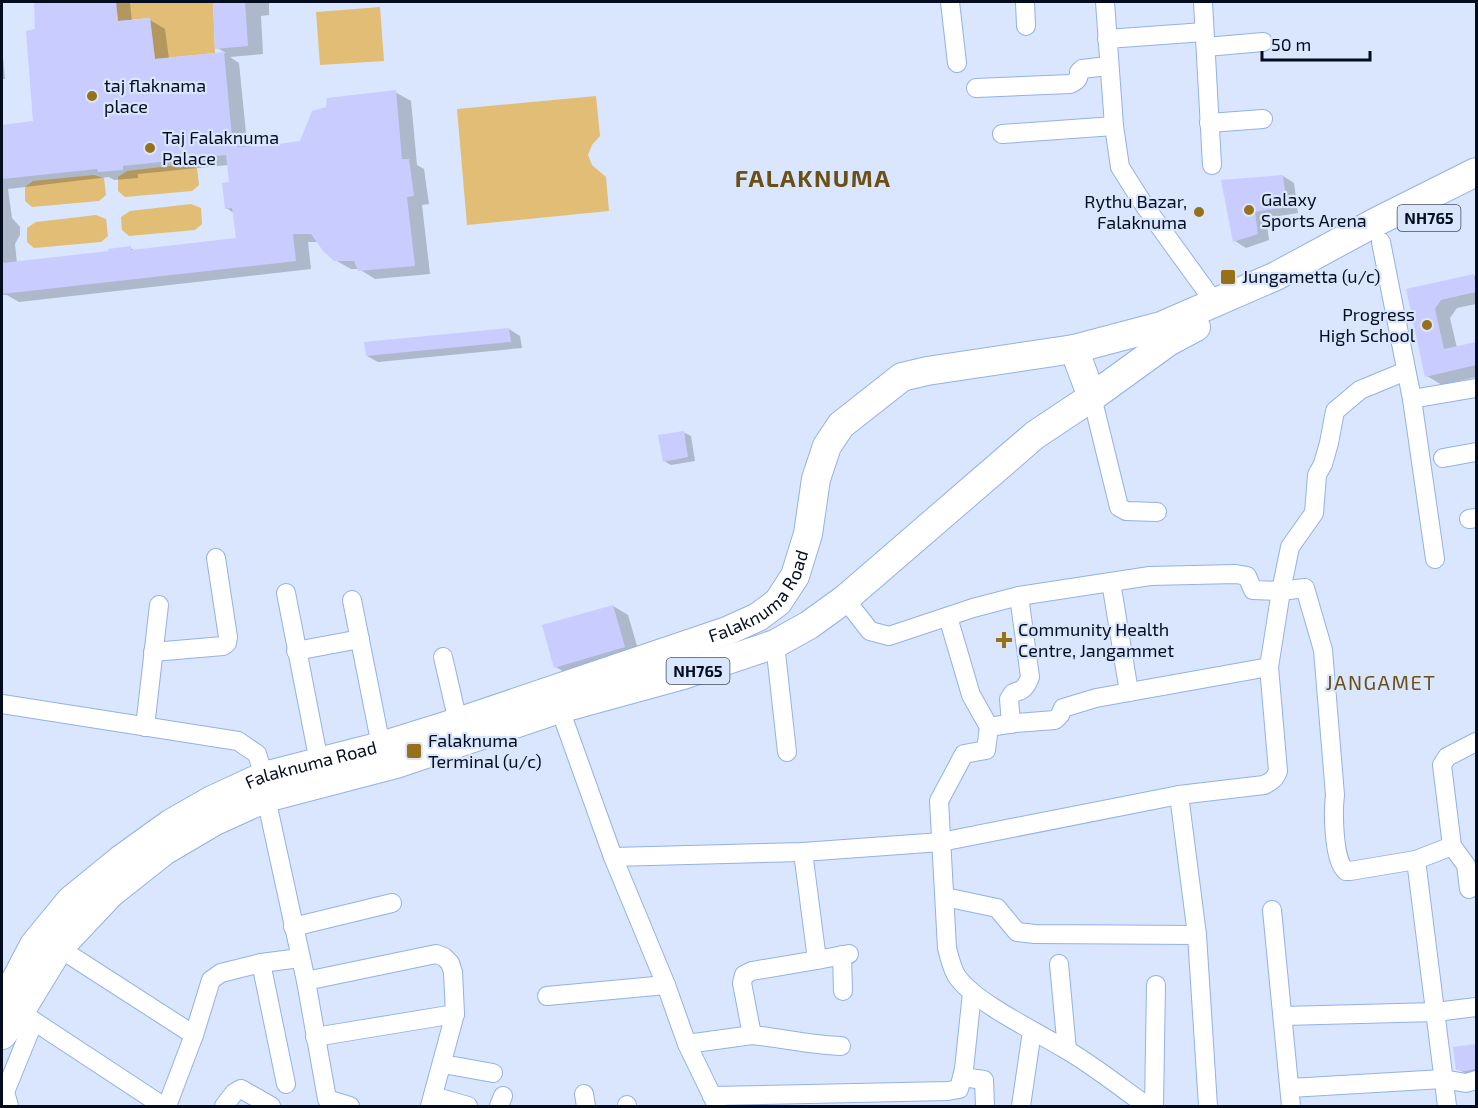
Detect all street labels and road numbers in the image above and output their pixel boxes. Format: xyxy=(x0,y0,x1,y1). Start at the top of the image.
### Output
road number: NH765 xyxy=(1398,205,1460,231)
street label: Falaknuma Road xyxy=(705,547,812,647)
road number: NH765 xyxy=(666,658,730,684)
street label: Falaknuma Road xyxy=(241,736,379,793)

